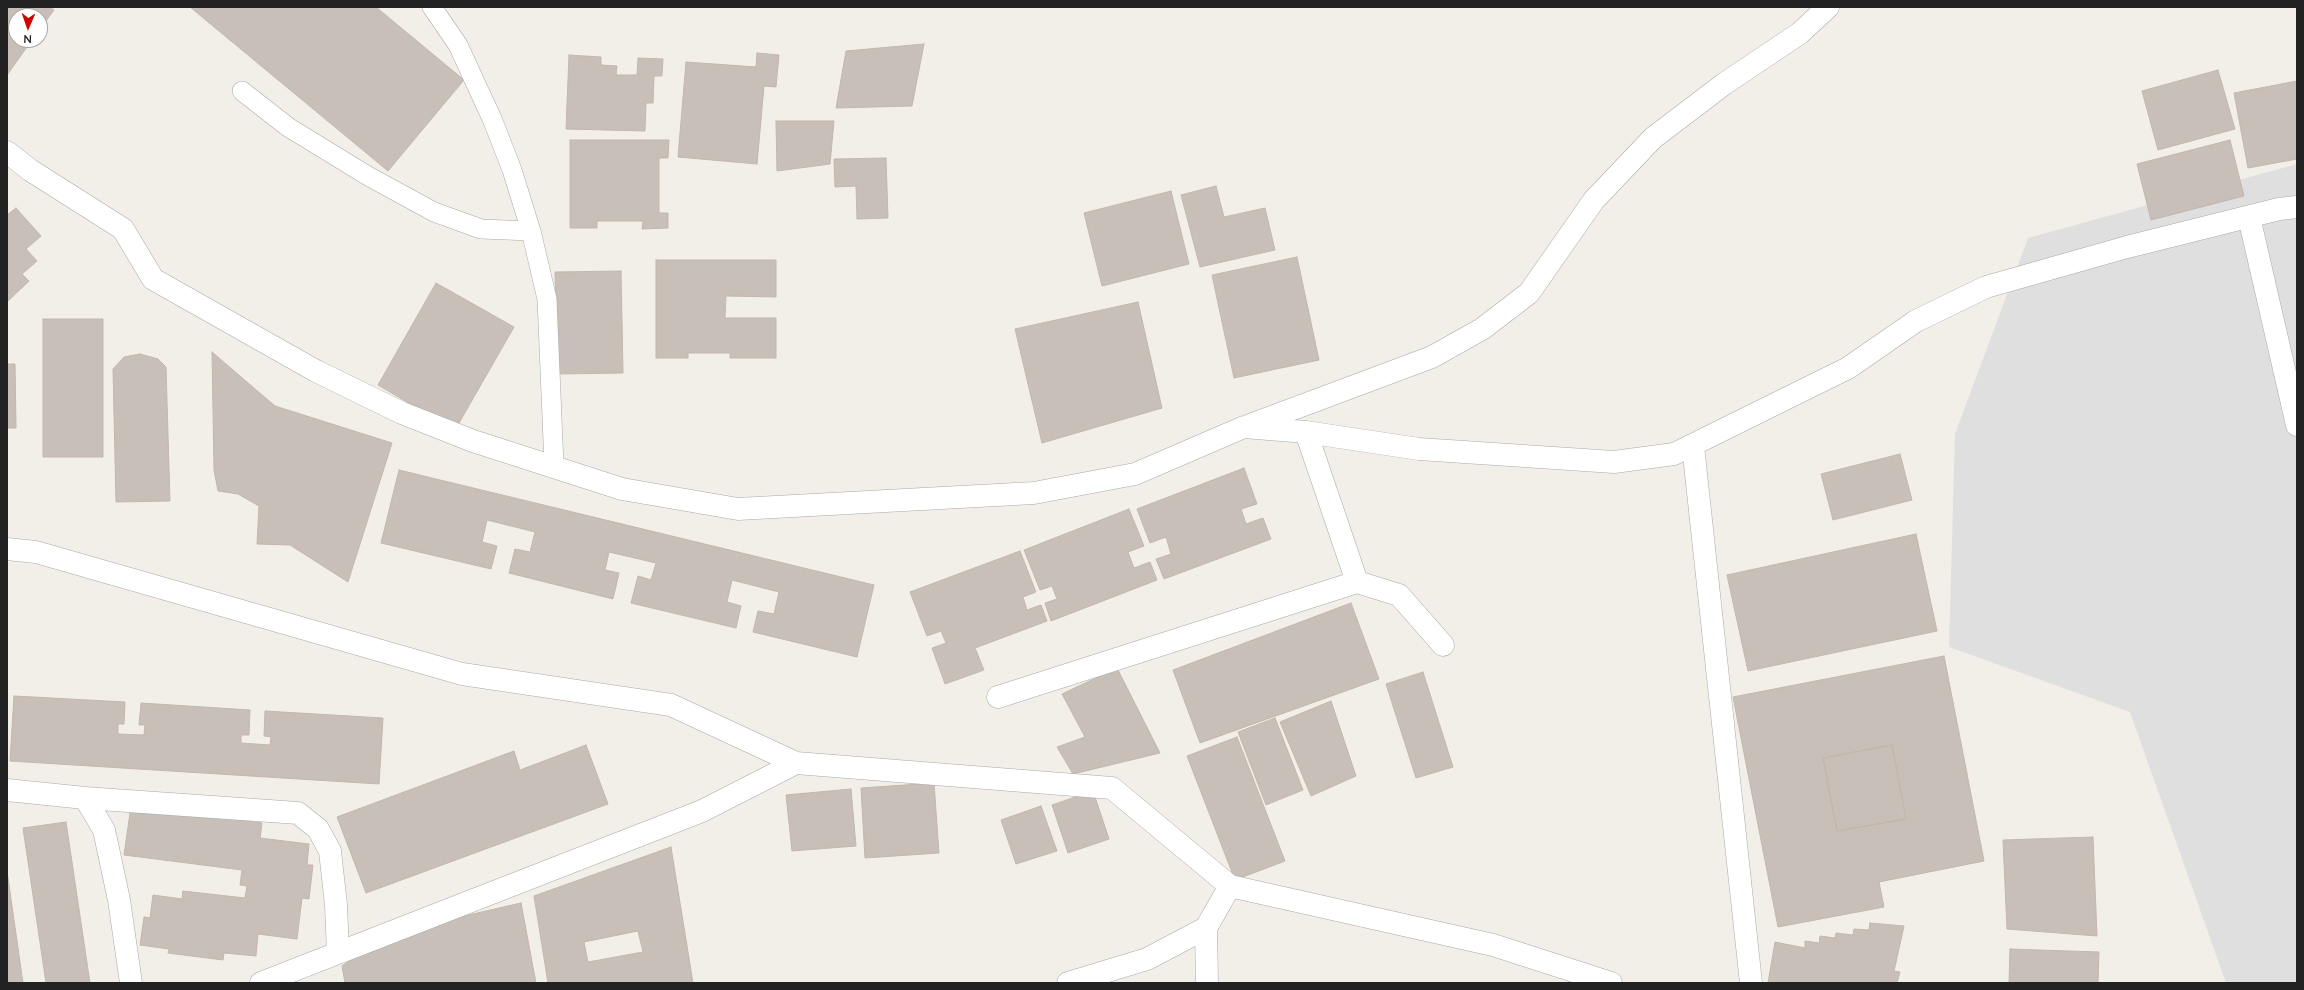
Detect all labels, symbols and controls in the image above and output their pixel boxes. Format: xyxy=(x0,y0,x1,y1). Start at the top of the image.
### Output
north arrow xyxy=(8,8,48,48)
text: N xyxy=(23,33,32,46)

